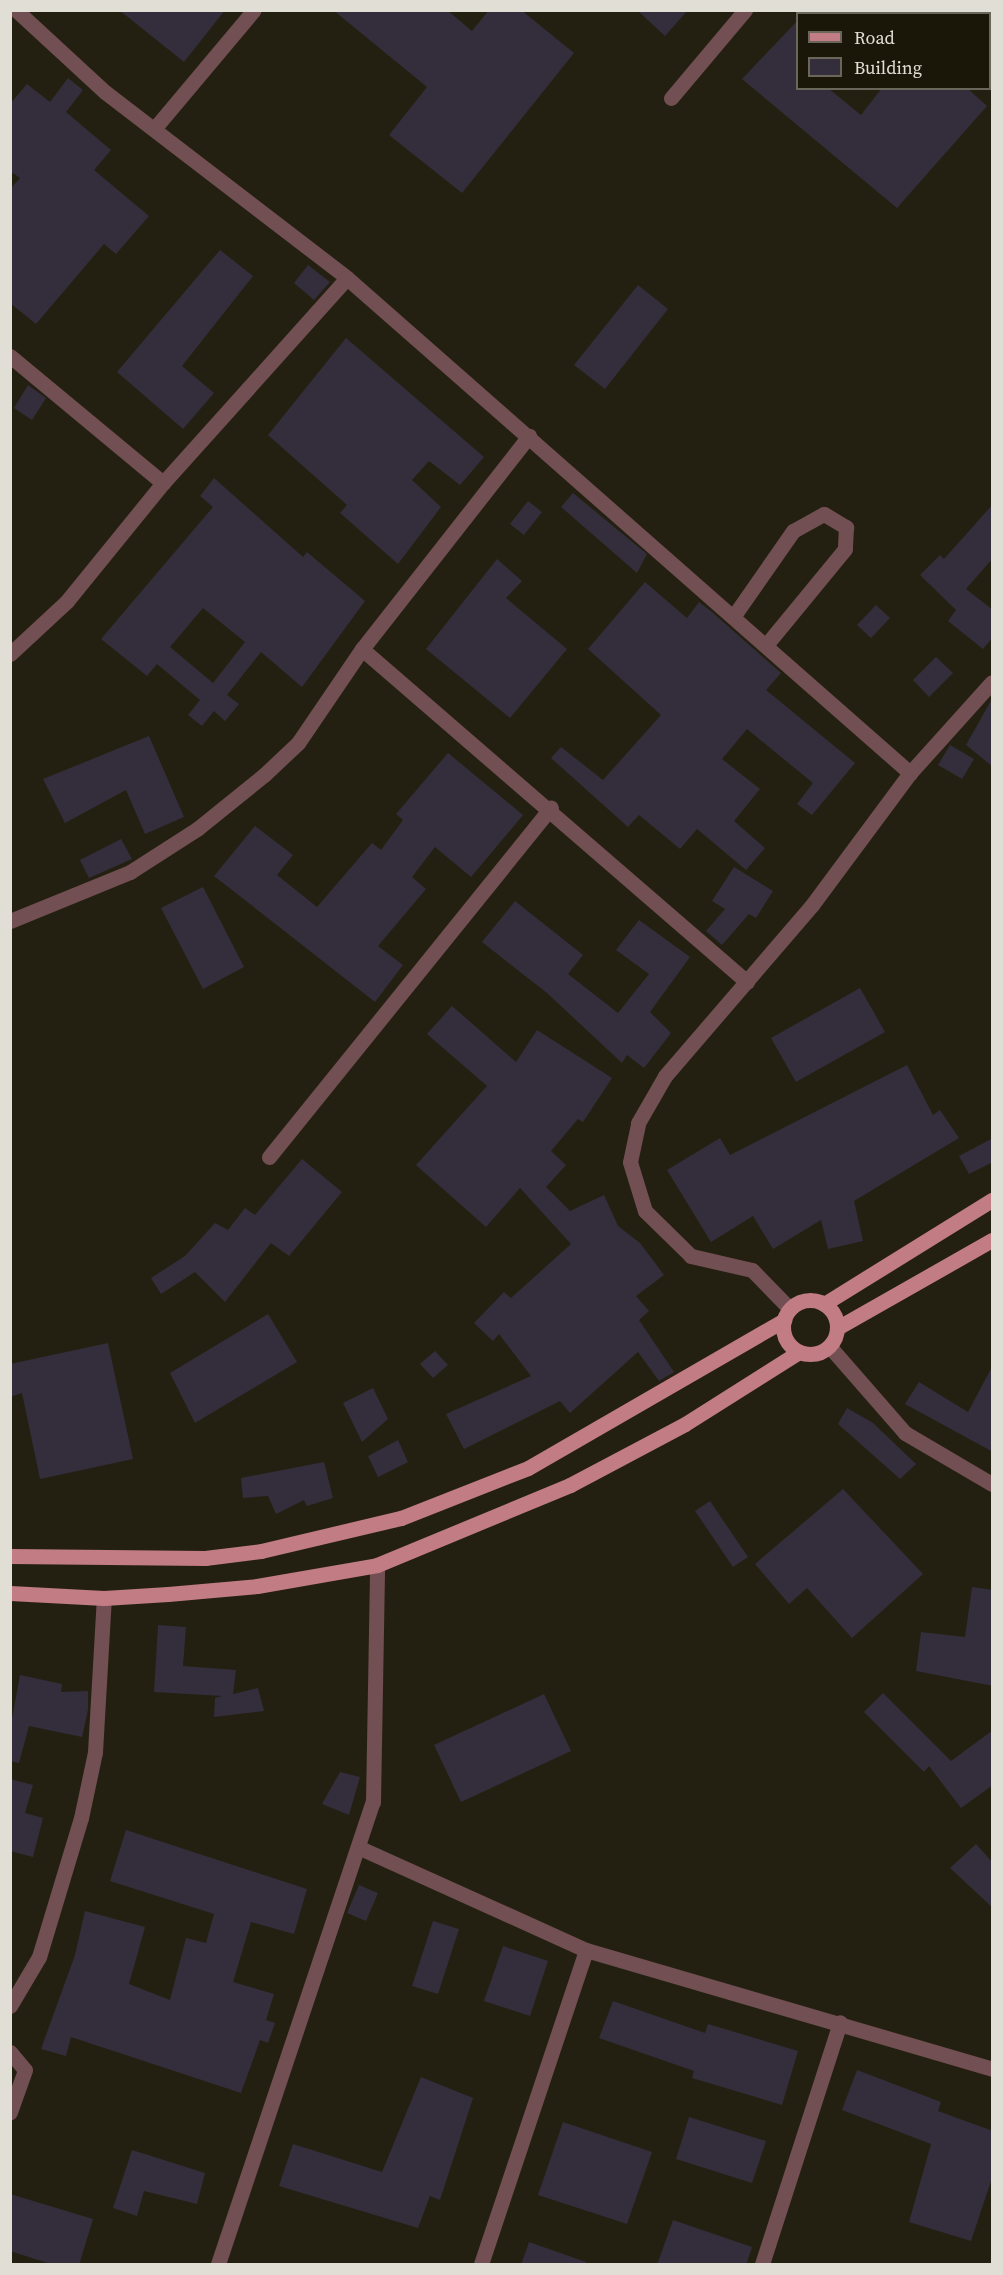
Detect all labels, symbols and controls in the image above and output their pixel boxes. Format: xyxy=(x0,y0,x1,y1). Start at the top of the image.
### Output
legend xyxy=(796,12,991,90)
text: Road xyxy=(854,25,895,50)
text: Building xyxy=(854,55,922,80)

